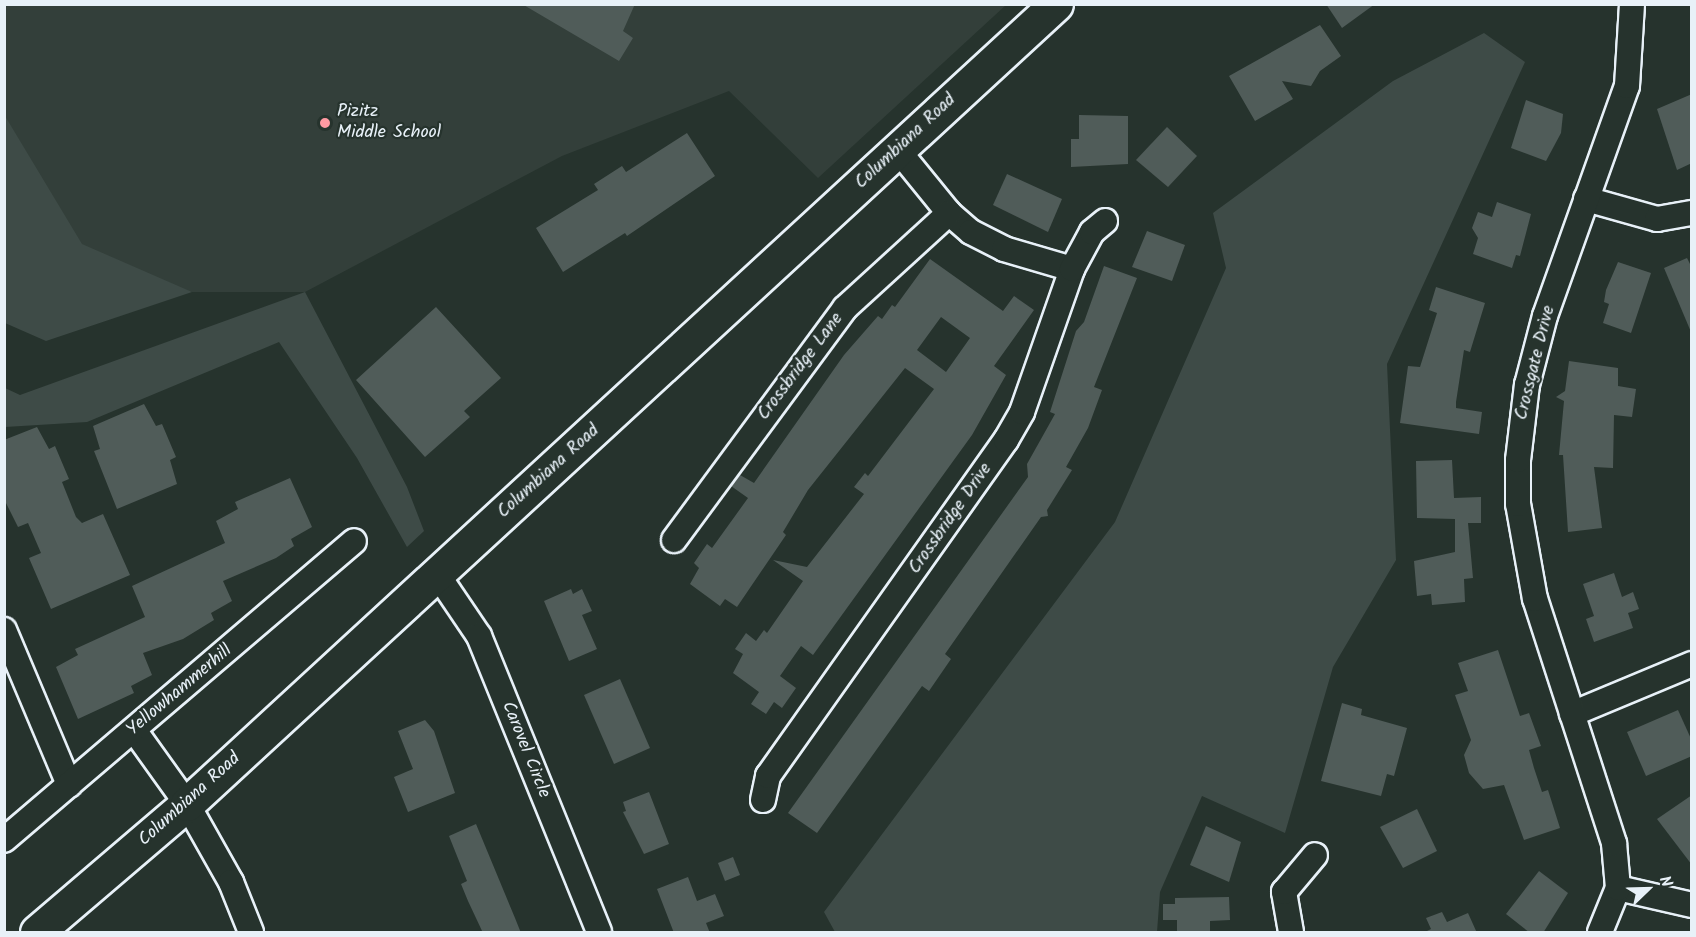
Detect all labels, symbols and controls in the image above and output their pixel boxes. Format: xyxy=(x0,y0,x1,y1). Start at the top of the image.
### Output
street label: Columbiana Road xyxy=(851,90,961,194)
place label: Pizitz Middle School xyxy=(337,102,441,144)
marker: Pizitz Middle School xyxy=(318,116,332,130)
street label: Crossgate Drive xyxy=(1511,304,1561,422)
street label: Crossbridge Lane xyxy=(754,309,848,425)
street label: Columbiana Road xyxy=(494,421,604,523)
street label: Crossbridge Drive xyxy=(905,459,997,579)
street label: Yellowhammerhill xyxy=(123,641,237,741)
street label: Carovel Circle xyxy=(496,699,554,801)
street label: Columbiana Road xyxy=(135,749,245,851)
north arrow xyxy=(1618,859,1678,919)
text: N xyxy=(1652,872,1679,891)

